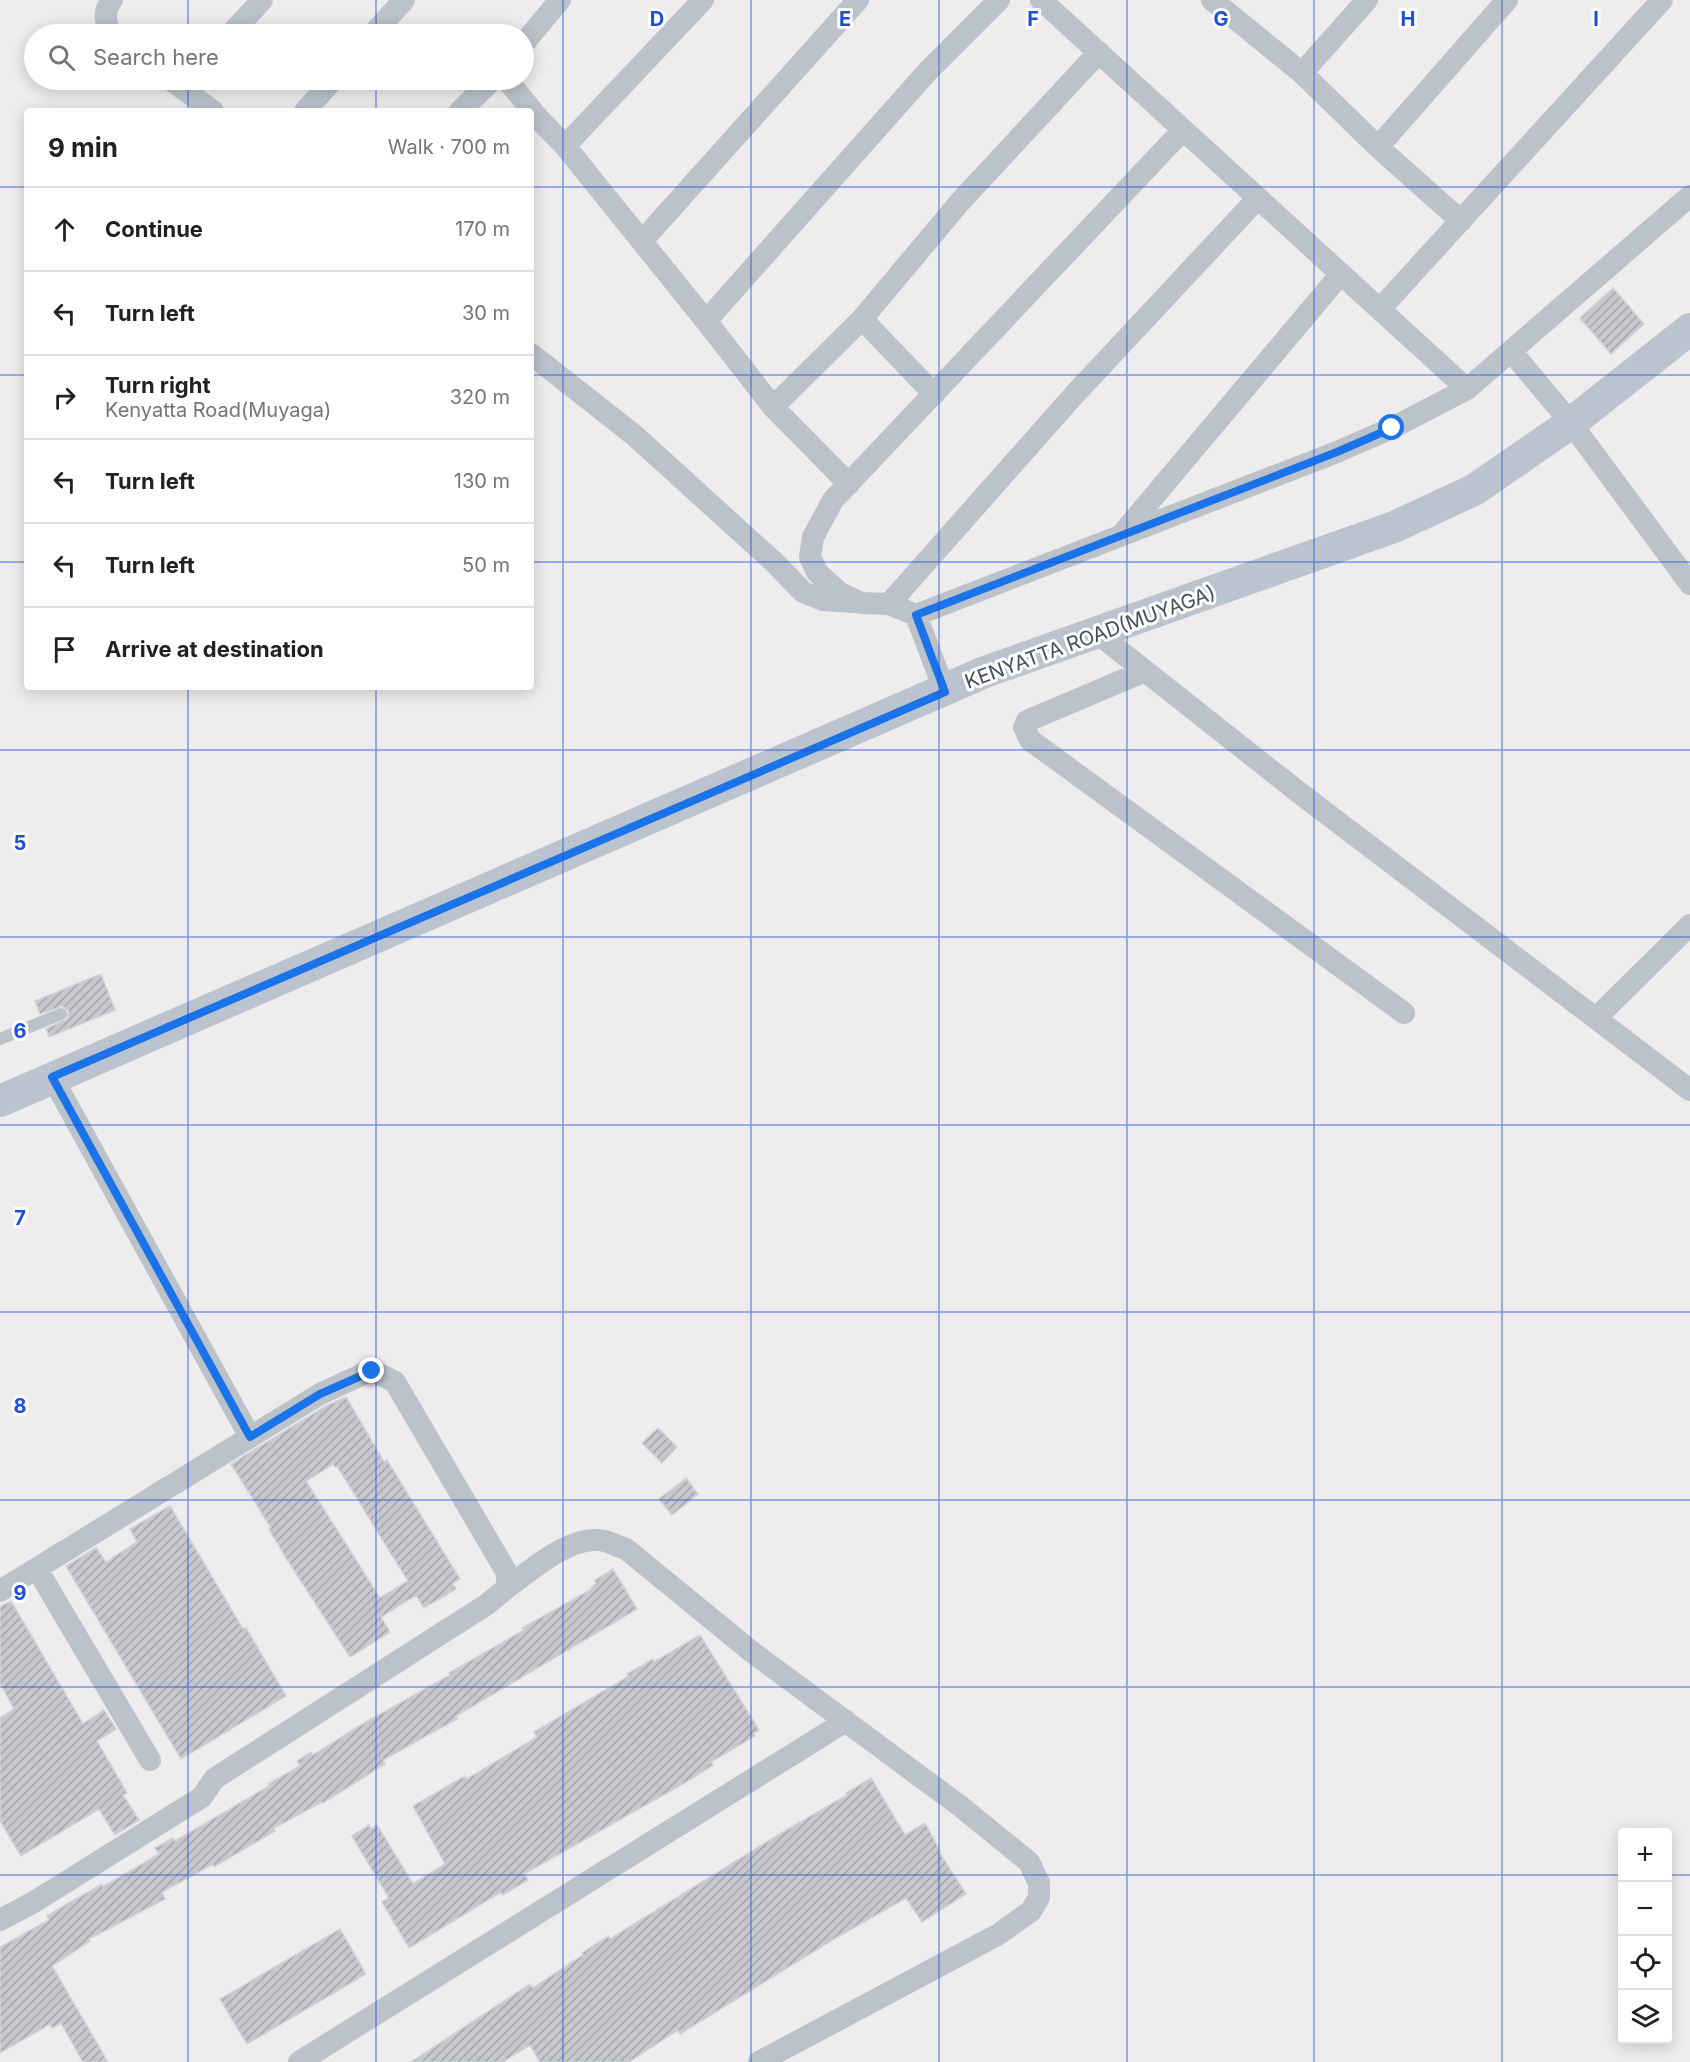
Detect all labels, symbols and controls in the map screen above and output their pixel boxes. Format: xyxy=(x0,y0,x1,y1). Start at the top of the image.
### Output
text: D xyxy=(650,7,664,31)
text: E xyxy=(839,7,851,31)
text: F xyxy=(1027,7,1039,31)
text: G xyxy=(1213,7,1229,31)
text: H xyxy=(1401,7,1415,31)
text: I xyxy=(1593,7,1599,31)
search box xyxy=(24,24,534,90)
icon: search xyxy=(45,41,78,74)
text: Search here xyxy=(93,44,219,70)
text: 9 min xyxy=(48,132,118,163)
text: Walk · 700 m xyxy=(388,135,510,159)
icon: ahead xyxy=(48,213,81,246)
text: Continue xyxy=(105,216,203,242)
text: 170 m xyxy=(455,217,510,241)
icon: left xyxy=(48,297,81,330)
text: Turn left xyxy=(105,300,195,326)
text: 30 m xyxy=(462,301,510,325)
text: Turn right xyxy=(105,372,211,398)
icon: right xyxy=(48,381,81,414)
text: 320 m xyxy=(450,385,510,409)
text: Kenyatta Road(Muyaga) xyxy=(105,398,331,422)
route start xyxy=(1378,414,1404,440)
icon: left xyxy=(48,465,81,498)
text: Turn left xyxy=(105,468,195,494)
text: 130 m xyxy=(454,469,510,493)
icon: left xyxy=(48,549,81,582)
text: Turn left xyxy=(105,552,195,578)
text: 50 m xyxy=(462,553,510,577)
street label: KENYATTA ROAD(MUYAGA) xyxy=(961,580,1219,694)
icon: arrive xyxy=(48,633,81,666)
text: Arrive at destination xyxy=(105,636,324,662)
text: 5 xyxy=(14,831,26,855)
text: 6 xyxy=(14,1019,27,1043)
text: 7 xyxy=(14,1206,26,1230)
route end xyxy=(358,1357,384,1383)
text: 8 xyxy=(13,1394,27,1418)
text: 9 xyxy=(14,1581,27,1605)
map controls xyxy=(1618,1828,1672,2044)
button: + xyxy=(1618,1828,1672,1882)
button: − xyxy=(1618,1882,1672,1936)
button: locate xyxy=(1618,1936,1672,1990)
button: layers xyxy=(1618,1990,1672,2044)

